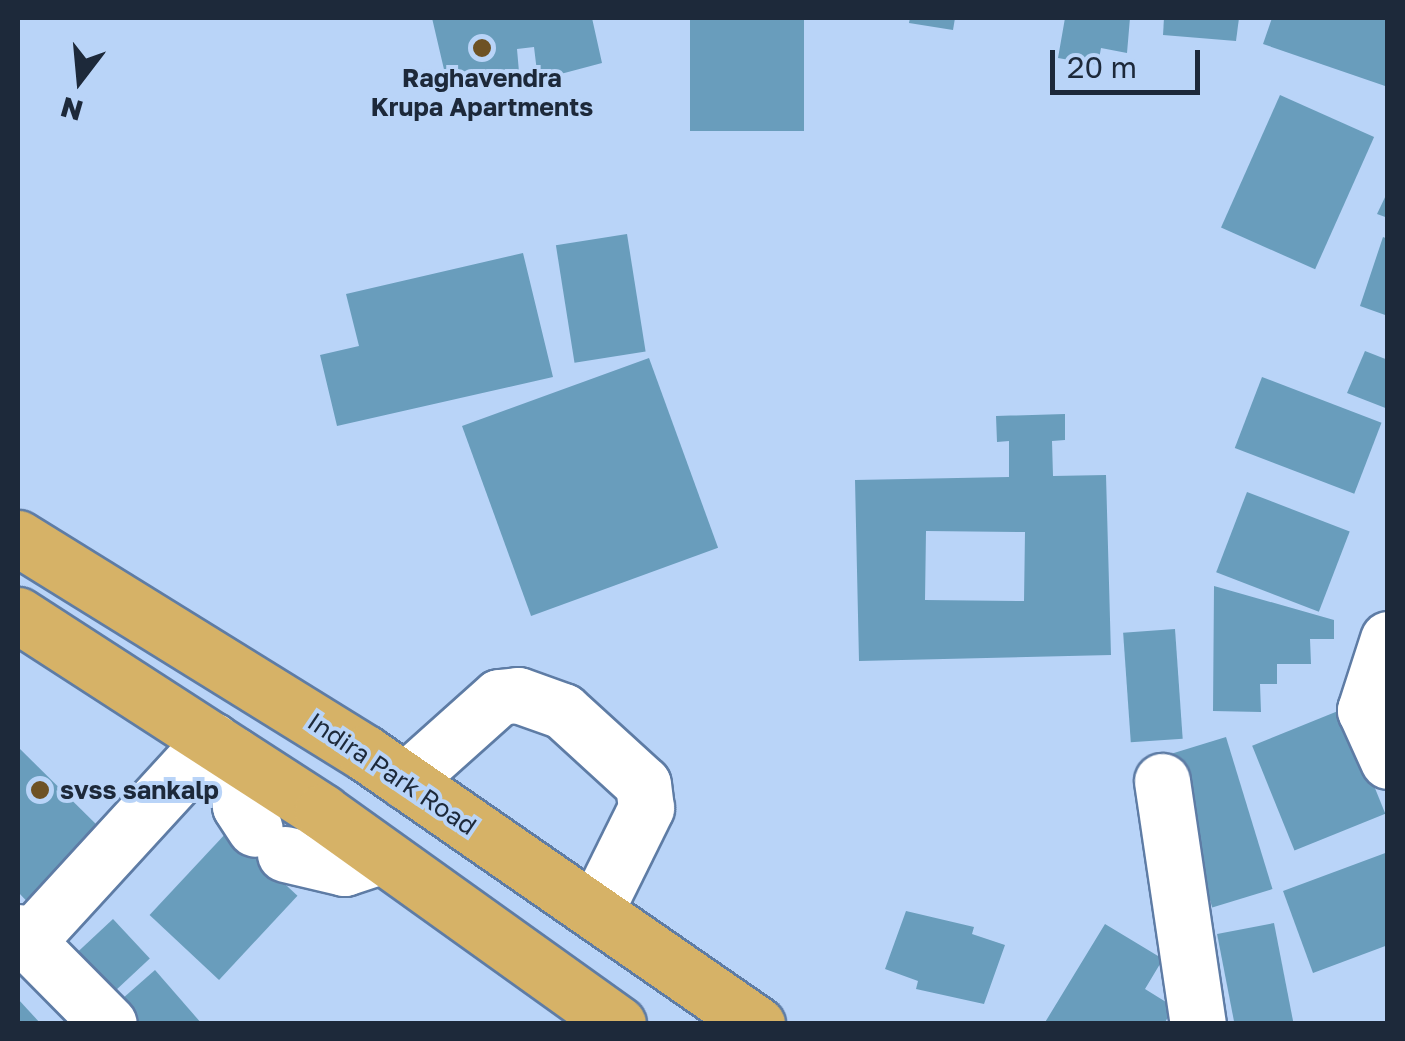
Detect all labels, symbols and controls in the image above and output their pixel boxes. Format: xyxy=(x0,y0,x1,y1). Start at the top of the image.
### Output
north arrow xyxy=(30,30,130,130)
scale bar xyxy=(1055,30,1205,92)
marker: Raghavendra Krupa Apartments xyxy=(471,37,493,59)
text: 20 m xyxy=(1067,49,1137,85)
place label: Raghavendra Krupa Apartments xyxy=(371,64,593,123)
text: N xyxy=(57,91,86,128)
street label: Indira Park Road xyxy=(302,707,482,841)
place label: svss sankalp xyxy=(60,775,219,805)
marker: svss sankalp xyxy=(29,779,51,801)

